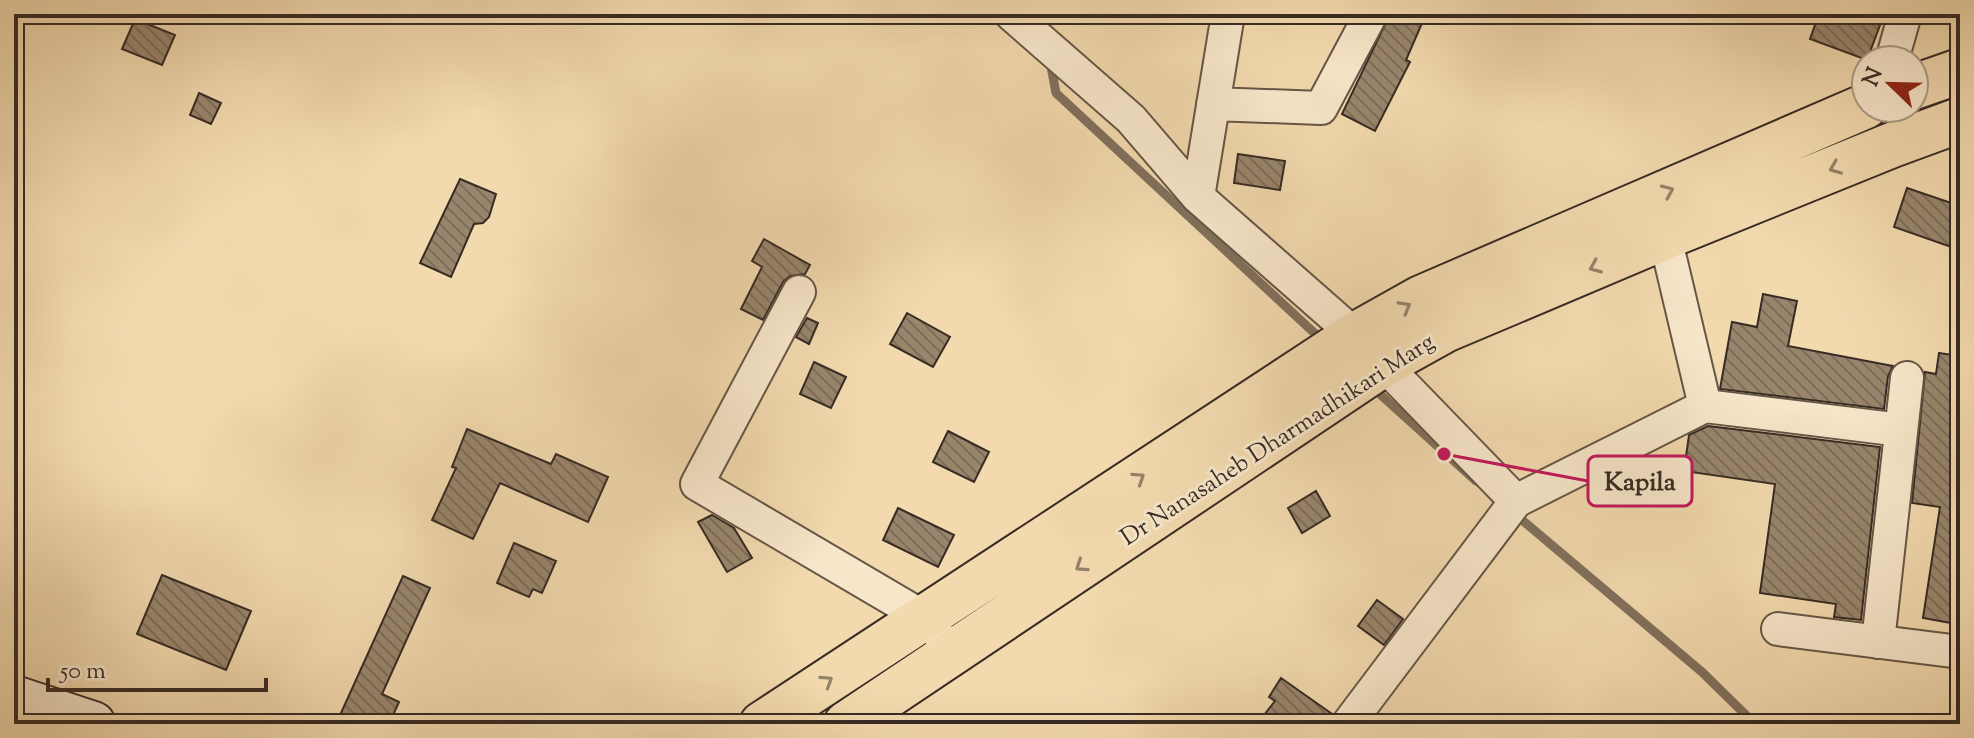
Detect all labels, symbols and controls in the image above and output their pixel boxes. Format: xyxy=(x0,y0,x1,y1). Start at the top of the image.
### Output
north arrow xyxy=(1850,44,1930,124)
text: N xyxy=(1856,63,1893,92)
one-way arrow xyxy=(1829,158,1843,175)
one-way arrow xyxy=(1660,185,1674,201)
one-way arrow xyxy=(1588,257,1602,274)
one-way arrow xyxy=(1396,301,1410,317)
street label: Dr Nanasaheb Dharmadhikari Marg xyxy=(1114,326,1442,555)
callout: Kapila xyxy=(1588,456,1692,506)
text: Kapila xyxy=(1604,465,1676,502)
one-way arrow xyxy=(1130,472,1144,487)
one-way arrow xyxy=(1076,557,1090,572)
scale bar xyxy=(48,642,266,692)
text: 50 m xyxy=(58,655,106,689)
one-way arrow xyxy=(819,676,833,691)

